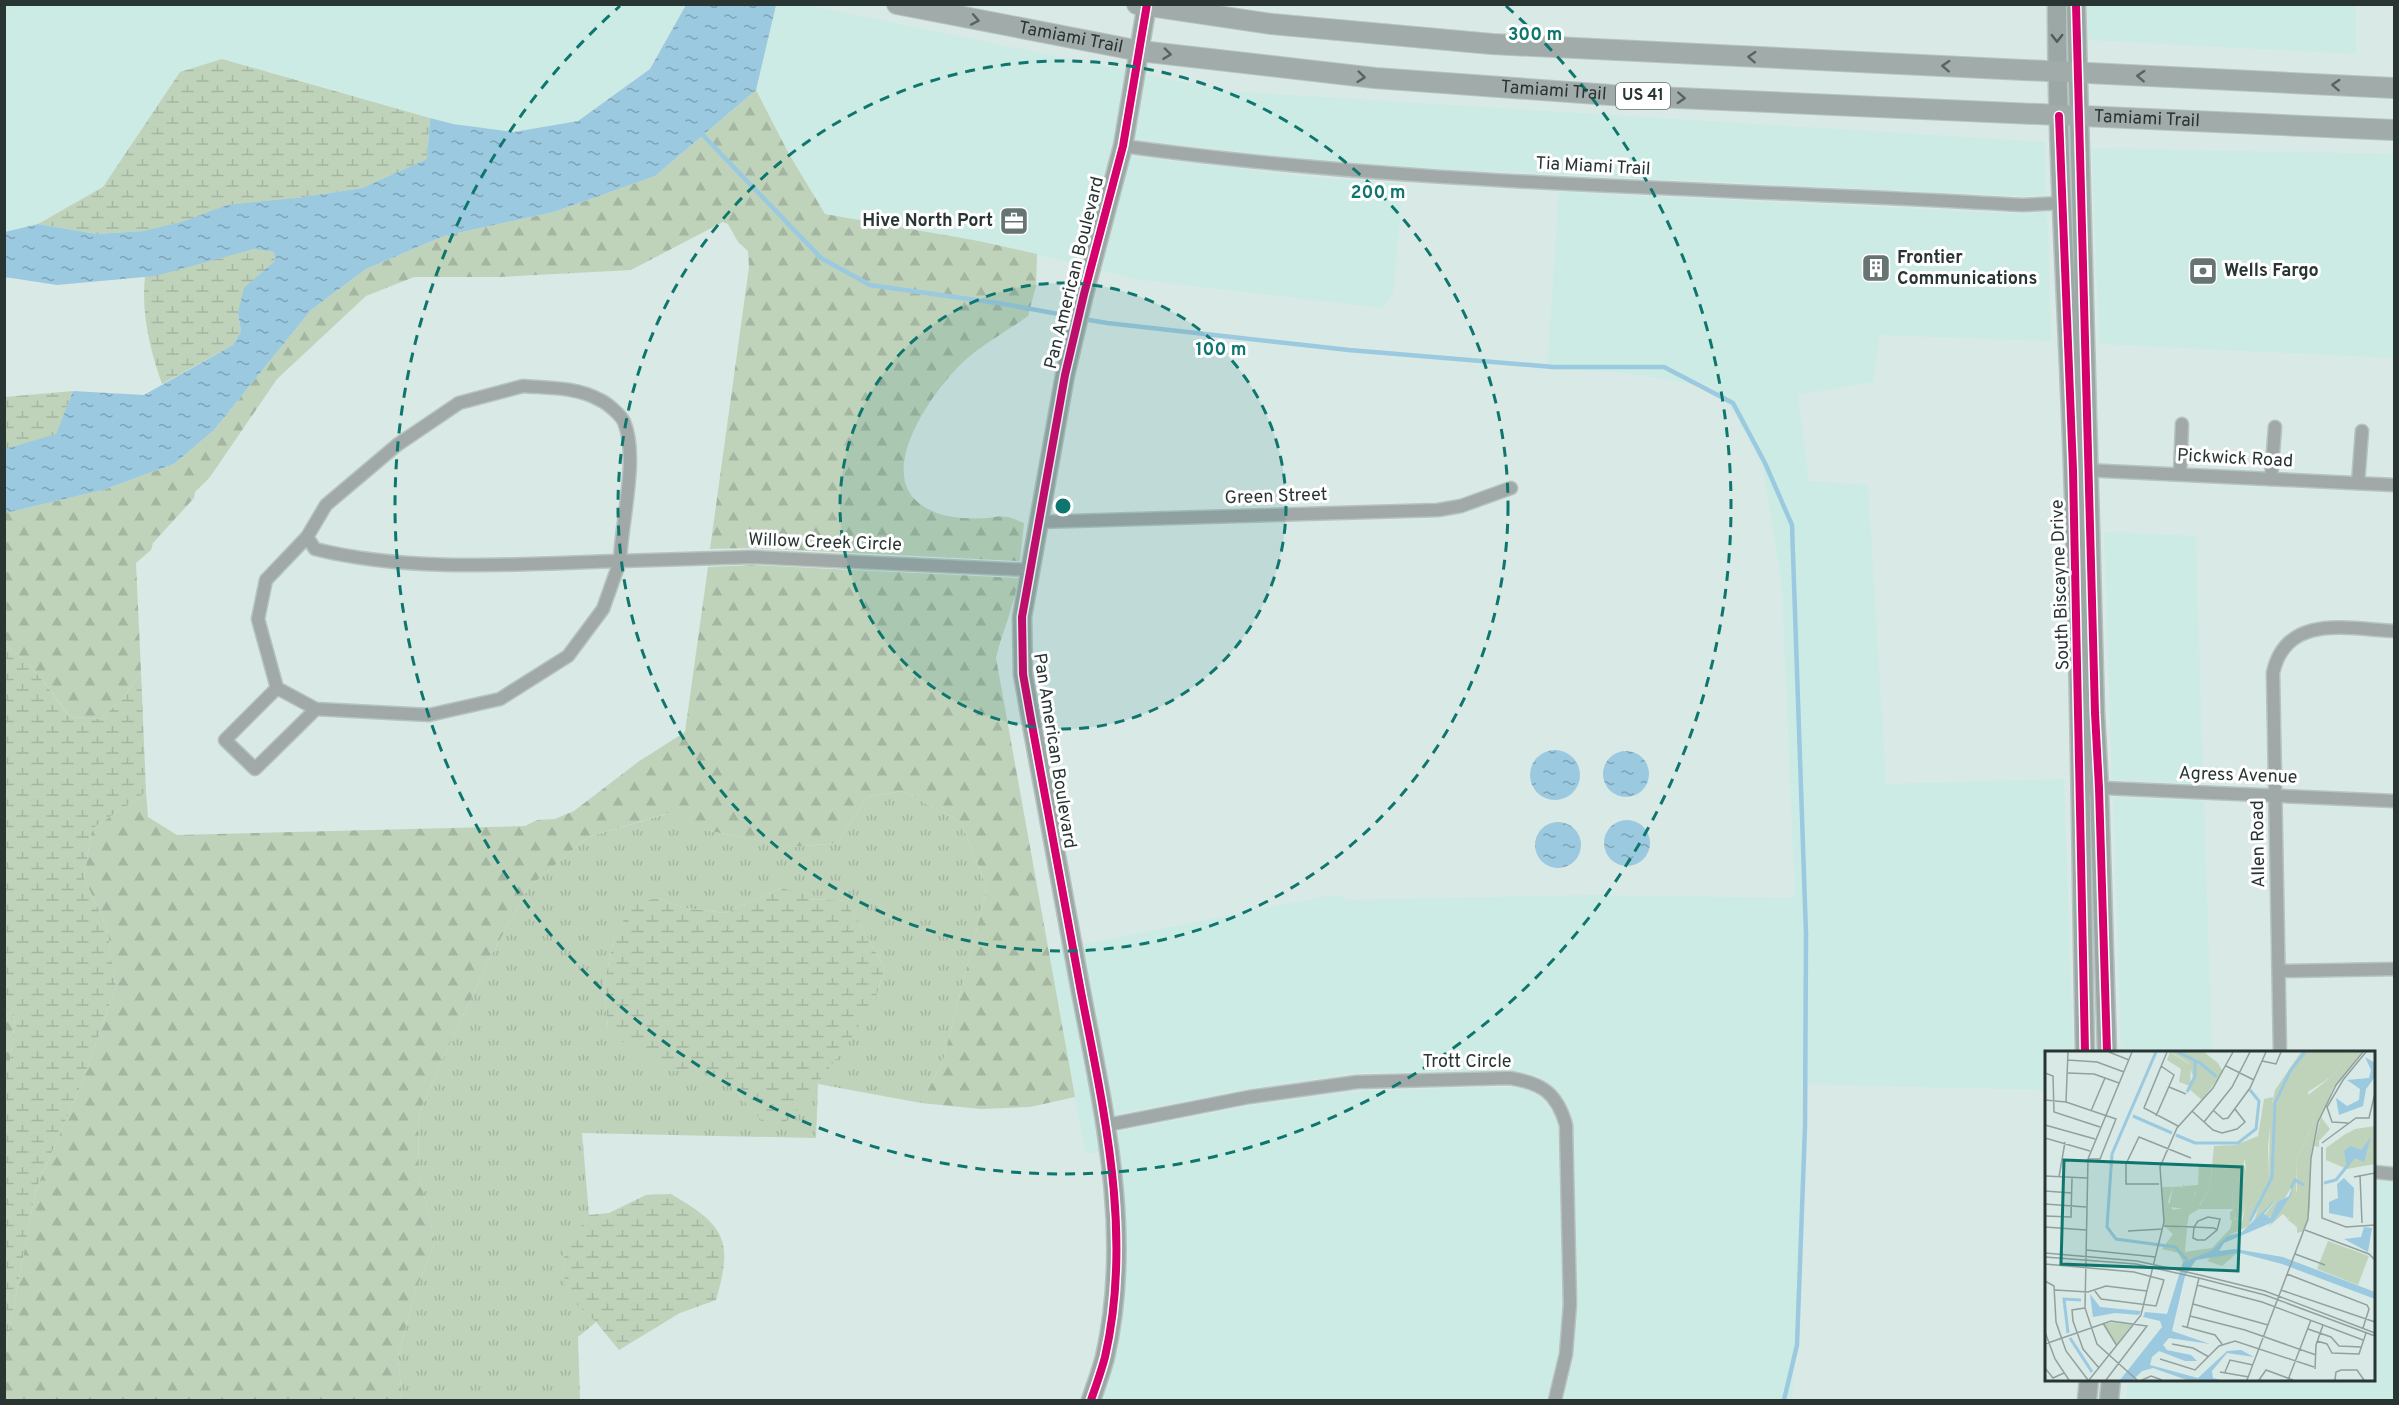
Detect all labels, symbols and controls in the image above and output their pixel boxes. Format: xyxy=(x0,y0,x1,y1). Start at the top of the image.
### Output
one-way arrow xyxy=(970,13,980,26)
street label: Tamiami Trail xyxy=(1016,16,1125,59)
text: 300 m xyxy=(1508,24,1562,47)
one-way arrow xyxy=(2051,34,2063,43)
one-way arrow xyxy=(1163,48,1172,60)
one-way arrow xyxy=(1747,50,1756,63)
one-way arrow xyxy=(1942,60,1951,73)
one-way arrow xyxy=(2137,69,2146,82)
one-way arrow xyxy=(1356,70,1365,82)
street label: Tamiami Trail xyxy=(1500,76,1607,106)
one-way arrow xyxy=(2332,78,2341,91)
road number: US 41 xyxy=(1616,83,1670,109)
one-way arrow xyxy=(1677,92,1686,105)
street label: Tamiami Trail xyxy=(2093,105,2200,133)
street label: Tia Miami Trail xyxy=(1535,153,1651,181)
street label: Pan American Boulevard xyxy=(1040,174,1110,372)
text: 200 m xyxy=(1350,182,1406,205)
office icon: Hive North Port xyxy=(998,205,1030,237)
place label: Hive North Port xyxy=(862,210,993,233)
place label: Frontier Communications xyxy=(1897,247,2037,291)
building icon: Frontier Communications xyxy=(1860,252,1892,284)
bank icon: Wells Fargo xyxy=(2187,255,2219,287)
place label: Wells Fargo xyxy=(2224,260,2319,283)
text: 100 m xyxy=(1195,339,1247,362)
street label: Pickwick Road xyxy=(2176,444,2294,474)
street label: Green Street xyxy=(1224,484,1328,510)
centre of rings xyxy=(1053,496,1073,516)
street label: South Biscayne Drive xyxy=(2047,499,2075,671)
street label: Willow Creek Circle xyxy=(748,529,902,557)
street label: Pan American Boulevard xyxy=(1027,652,1081,850)
street label: Agress Avenue xyxy=(2178,762,2298,790)
street label: Allen Road xyxy=(2247,800,2271,888)
street label: Trott Circle xyxy=(1422,1051,1512,1074)
inset map xyxy=(2045,1051,2375,1381)

